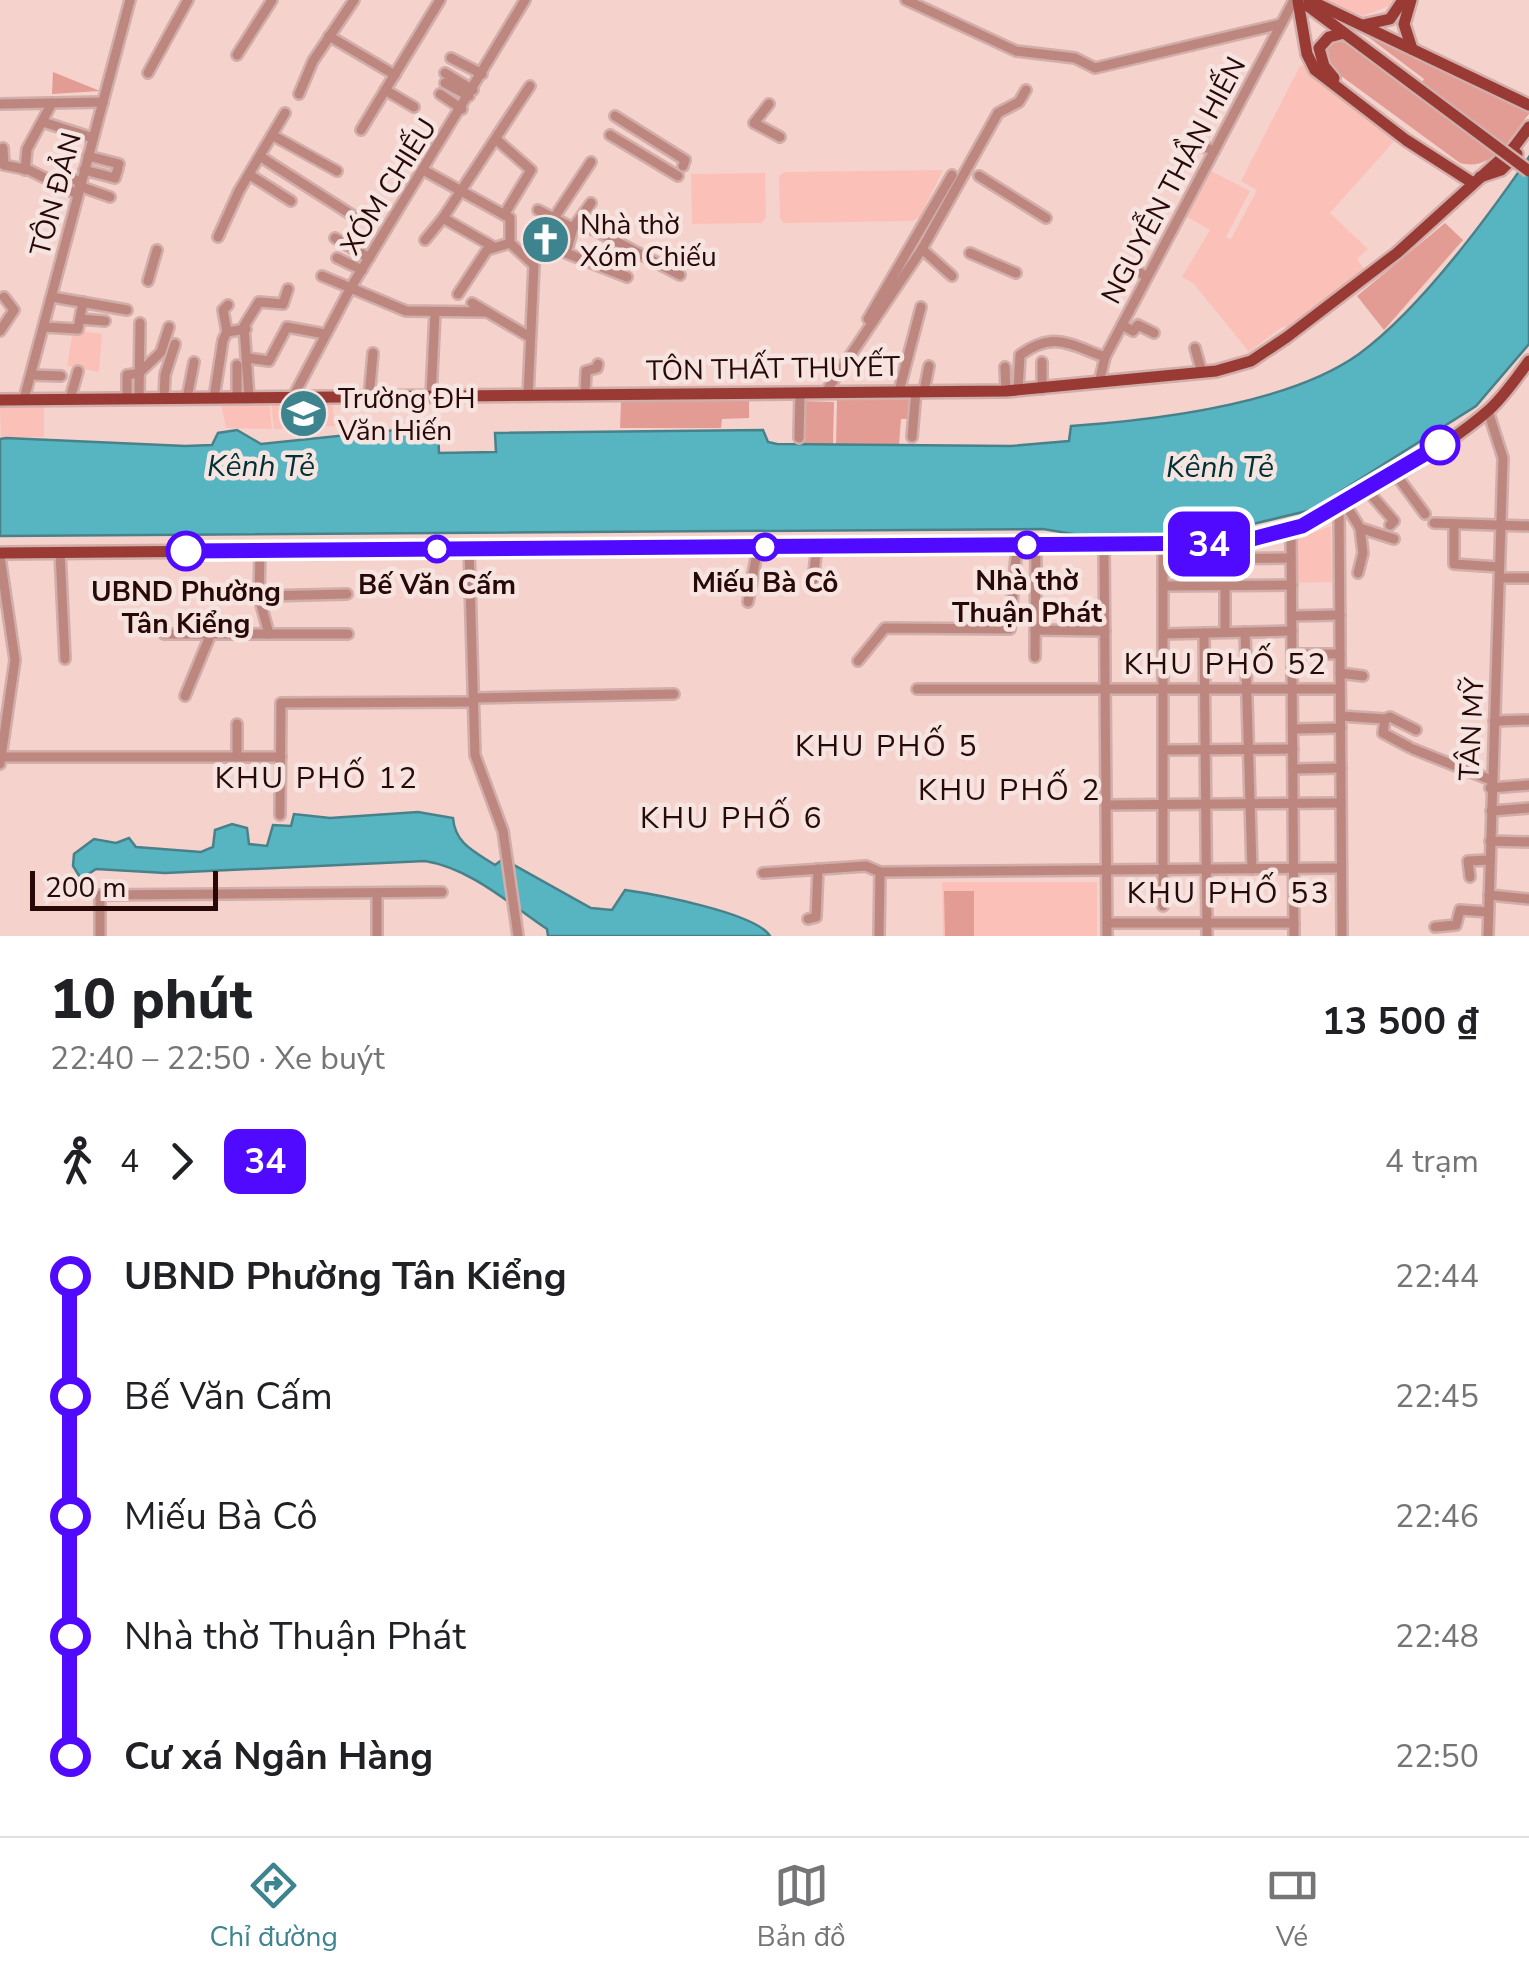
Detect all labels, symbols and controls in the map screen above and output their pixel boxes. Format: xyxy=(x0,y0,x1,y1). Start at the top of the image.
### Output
street label: NGUYỄN THẦN HIẾN xyxy=(1092,50,1255,311)
street label: XÓM CHIẾU xyxy=(331,111,446,262)
street label: TÔN ĐẢN xyxy=(21,128,91,260)
place label: Nhà thờ Xóm Chiếu xyxy=(580,206,717,276)
church icon: Nhà thờ Xóm Chiếu xyxy=(519,214,571,266)
street label: TÔN THẤT THUYẾT xyxy=(646,347,900,390)
place label: Trường ĐH Văn Hiến xyxy=(337,380,476,450)
school or university icon: Trường ĐH Văn Hiến xyxy=(277,388,329,440)
unlabelled marker xyxy=(1421,426,1459,464)
water label: Kênh Tẻ xyxy=(207,446,315,487)
water label: Kênh Tẻ xyxy=(1166,447,1274,488)
line badge: 34 xyxy=(1164,512,1254,576)
text: 34 xyxy=(1188,521,1230,568)
marker: UBND Phường Tân Kiểng xyxy=(167,532,205,570)
marker: Nhà thờ Thuận Phát xyxy=(1014,532,1040,558)
marker: Miếu Bà Cô xyxy=(752,534,778,560)
marker: Bế Văn Cấm xyxy=(424,536,450,562)
place label: Nhà thờ Thuận Phát xyxy=(952,562,1102,632)
place label: Miếu Bà Cô xyxy=(692,564,838,602)
place label: Bế Văn Cấm xyxy=(358,566,516,604)
place label: UBND Phường Tân Kiểng xyxy=(91,573,281,643)
district label: KHU PHỐ 52 xyxy=(1124,643,1328,685)
street label: TÂN MỸ xyxy=(1450,675,1494,782)
district label: KHU PHỐ 5 xyxy=(795,725,979,767)
district label: KHU PHỐ 12 xyxy=(215,757,419,799)
district label: KHU PHỐ 2 xyxy=(918,769,1102,811)
district label: KHU PHỐ 6 xyxy=(640,797,824,839)
scale bar xyxy=(30,866,218,910)
text: 200 m xyxy=(45,869,127,907)
district label: KHU PHỐ 53 xyxy=(1127,872,1331,914)
text: 10 phút xyxy=(50,962,252,1037)
text: 13 500 ₫ xyxy=(1322,996,1479,1047)
text: 22:40 – 22:50 · Xe buýt xyxy=(50,1037,385,1080)
icon: walk xyxy=(50,1134,105,1189)
icon: forward xyxy=(154,1134,209,1189)
text: 34 xyxy=(244,1138,286,1185)
text: 4 xyxy=(120,1140,139,1183)
text: 4 trạm xyxy=(1385,1140,1479,1183)
text: UBND Phường Tân Kiểng xyxy=(124,1251,567,1302)
text: 22:44 xyxy=(1395,1255,1479,1298)
text: Bế Văn Cấm xyxy=(124,1371,333,1422)
text: 22:45 xyxy=(1395,1375,1479,1418)
text: Miếu Bà Cô xyxy=(124,1491,318,1542)
text: 22:46 xyxy=(1395,1495,1479,1538)
text: Nhà thờ Thuận Phát xyxy=(124,1611,466,1662)
text: 22:48 xyxy=(1395,1615,1479,1658)
text: Cư xá Ngân Hàng xyxy=(124,1731,433,1782)
text: 22:50 xyxy=(1395,1735,1479,1778)
tab: Chỉ đường xyxy=(209,1858,338,1956)
tab: Bản đồ xyxy=(757,1858,846,1956)
tab: Vé xyxy=(1265,1858,1320,1956)

